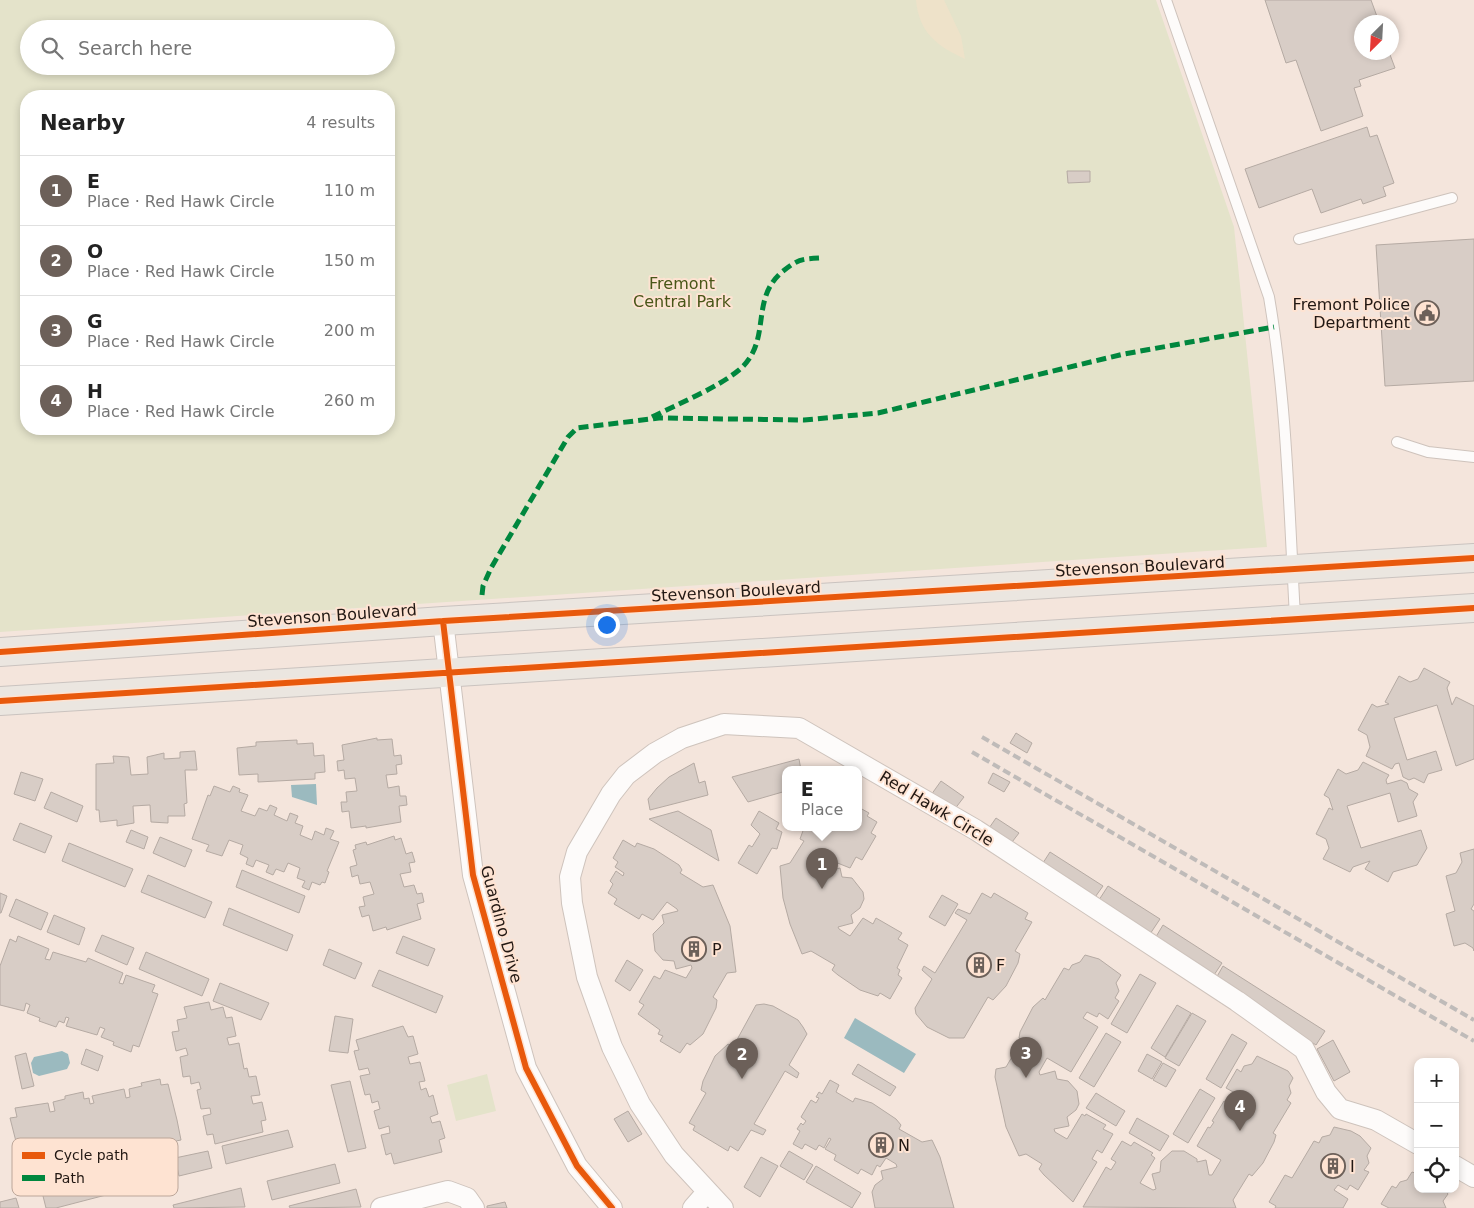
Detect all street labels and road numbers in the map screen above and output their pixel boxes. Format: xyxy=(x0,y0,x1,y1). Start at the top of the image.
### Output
street label: Stevenson Boulevard xyxy=(1055,553,1225,580)
street label: Stevenson Boulevard xyxy=(651,578,821,605)
street label: Stevenson Boulevard xyxy=(247,600,417,631)
street label: Red Hawk Circle xyxy=(876,767,997,850)
street label: Guardino Drive xyxy=(477,863,526,985)

